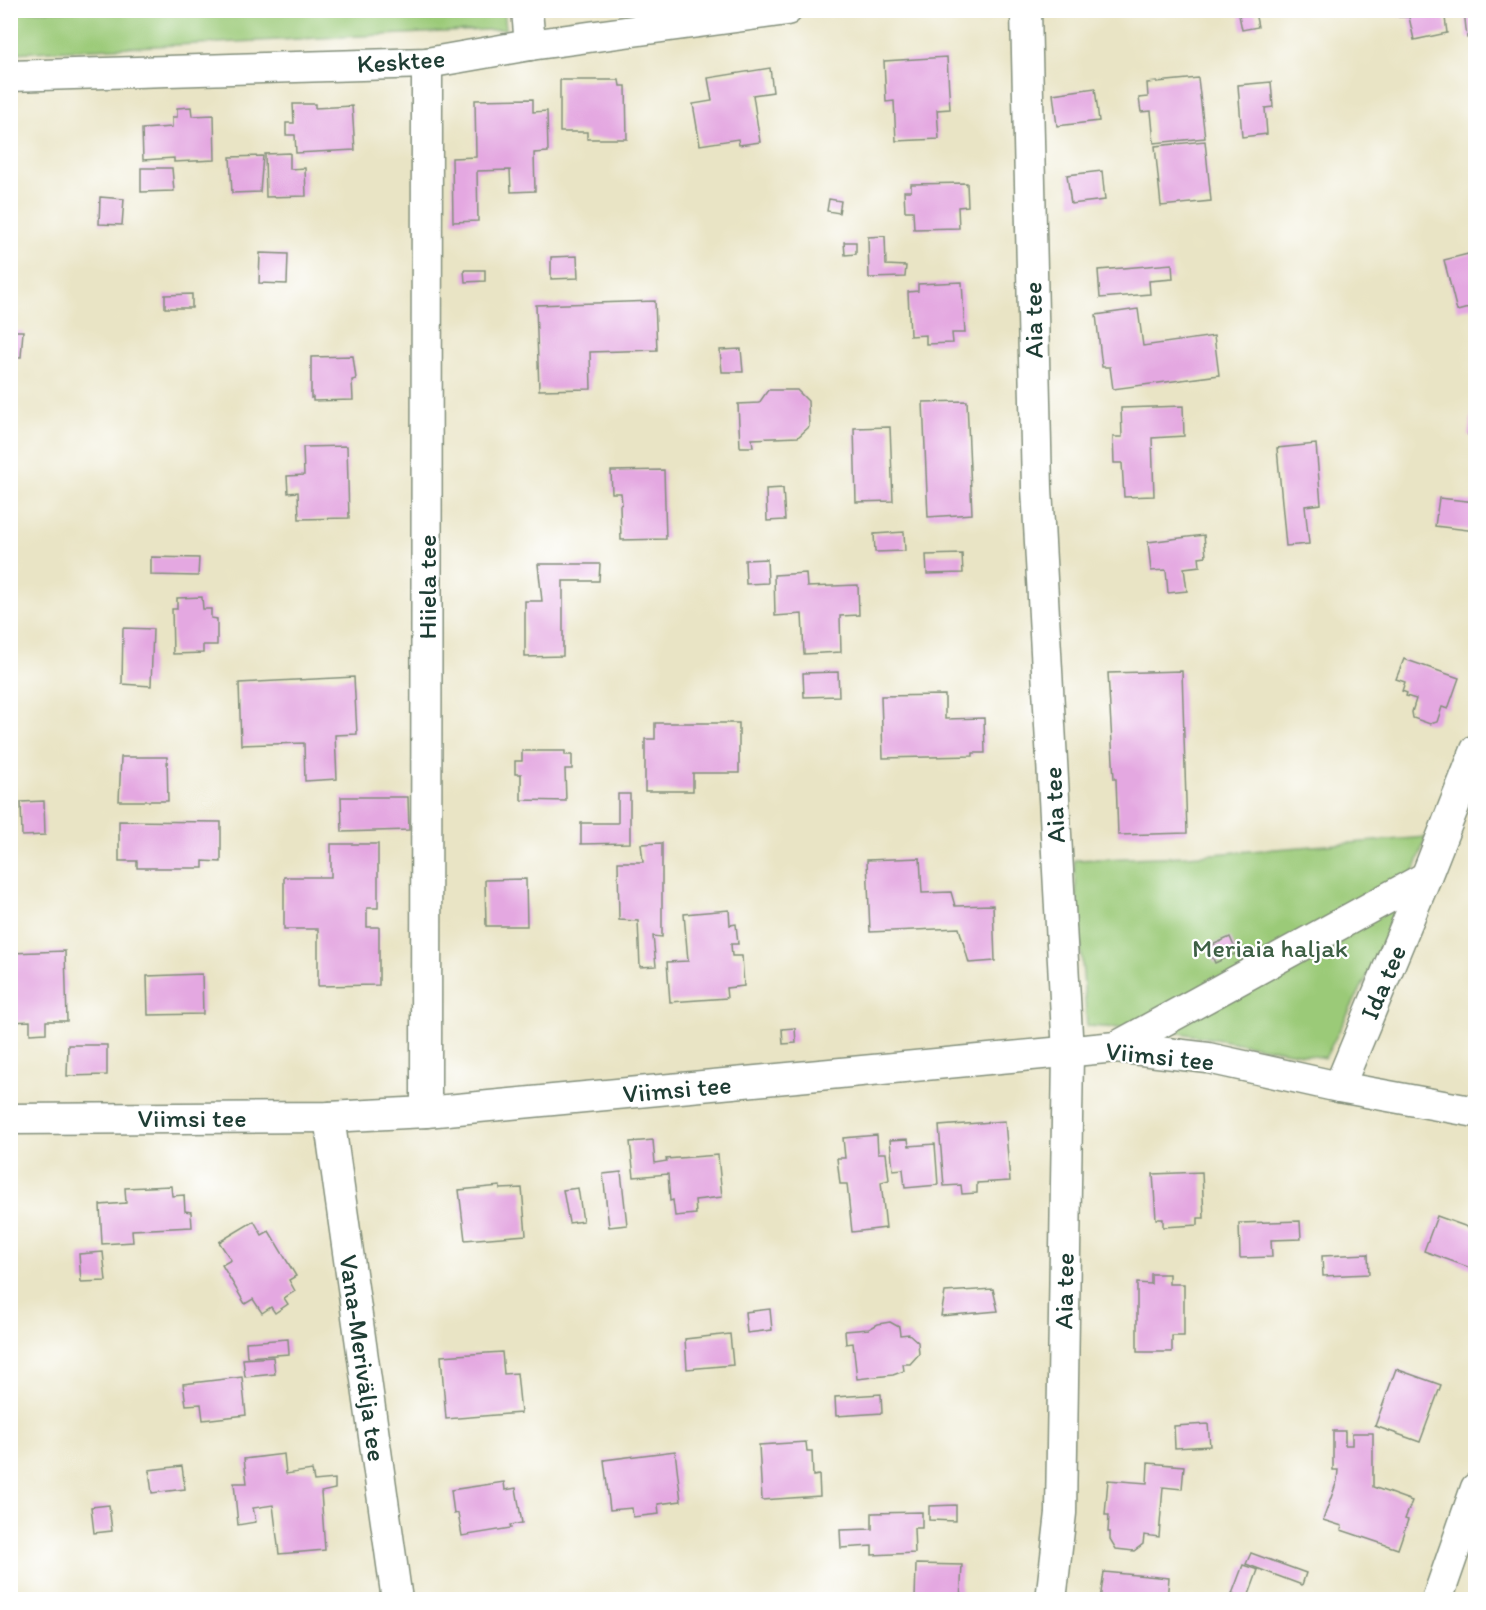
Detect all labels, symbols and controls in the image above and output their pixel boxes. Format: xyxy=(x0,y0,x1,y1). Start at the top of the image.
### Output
street label: Kesktee xyxy=(356,42,446,80)
street label: Aia tee xyxy=(1016,281,1050,359)
street label: Hiiela tee xyxy=(411,534,443,640)
street label: Aia tee xyxy=(1036,766,1072,844)
park label: Meriaia haljak xyxy=(1192,932,1348,964)
street label: Ida tee xyxy=(1353,940,1413,1024)
street label: Viimsi tee xyxy=(1104,1034,1216,1078)
street label: Viimsi tee xyxy=(621,1068,733,1110)
street label: Viimsi tee xyxy=(137,1102,247,1134)
street label: Aia tee xyxy=(1047,1252,1081,1330)
street label: Vana-Merivälja tee xyxy=(333,1253,393,1463)

